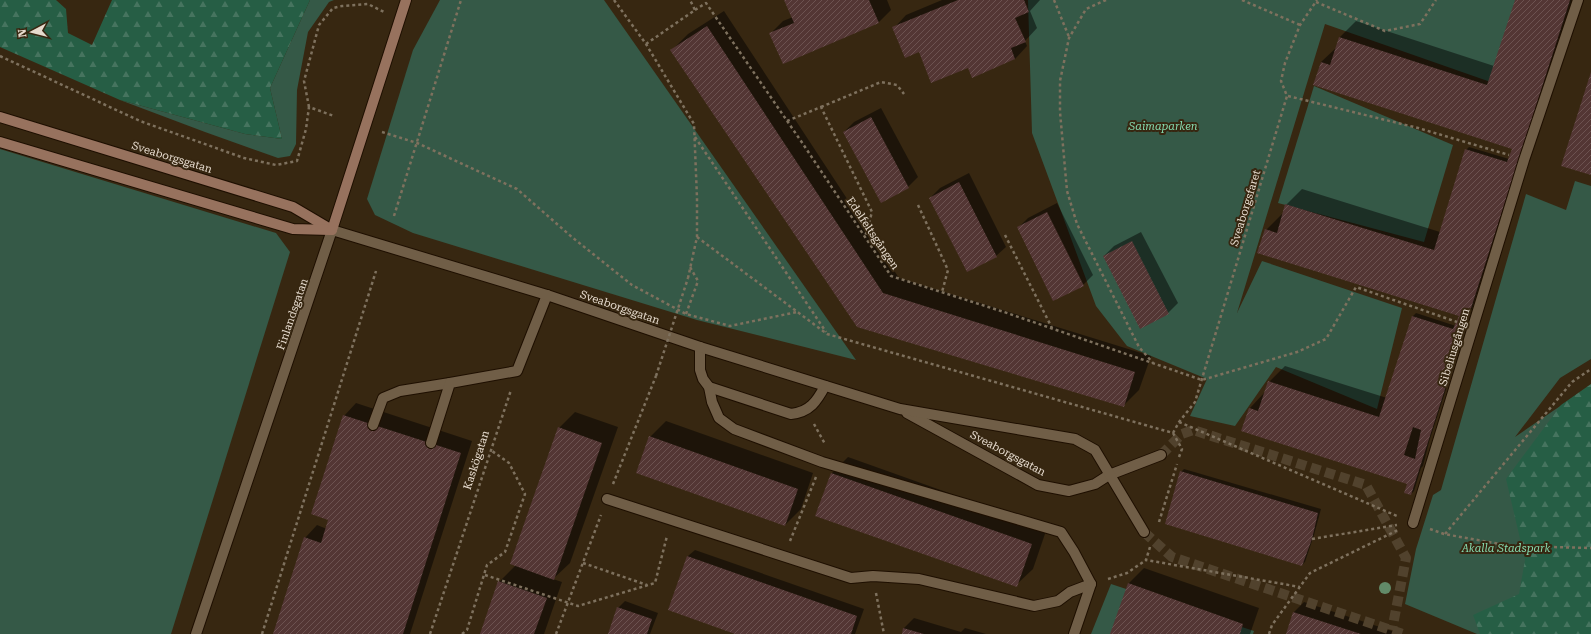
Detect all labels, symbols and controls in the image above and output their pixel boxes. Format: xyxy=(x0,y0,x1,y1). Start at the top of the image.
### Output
north arrow xyxy=(12,12,52,52)
text: N xyxy=(16,28,30,38)
park label: Saimaparken xyxy=(1127,120,1198,133)
street label: Sveaborgsgatan xyxy=(130,139,214,176)
street label: Sveaborgsfaret xyxy=(1228,168,1263,248)
street label: Edelfeltsgången xyxy=(844,195,902,272)
street label: Finlandsgatan xyxy=(274,277,311,352)
street label: Sveaborgsgatan xyxy=(578,288,661,327)
street label: Sibeliusgången xyxy=(1436,307,1472,388)
street label: Sveaborgsgatan xyxy=(968,428,1048,479)
street label: Kaskögatan xyxy=(461,429,492,491)
park label: Akalla Stadspark xyxy=(1461,542,1550,555)

